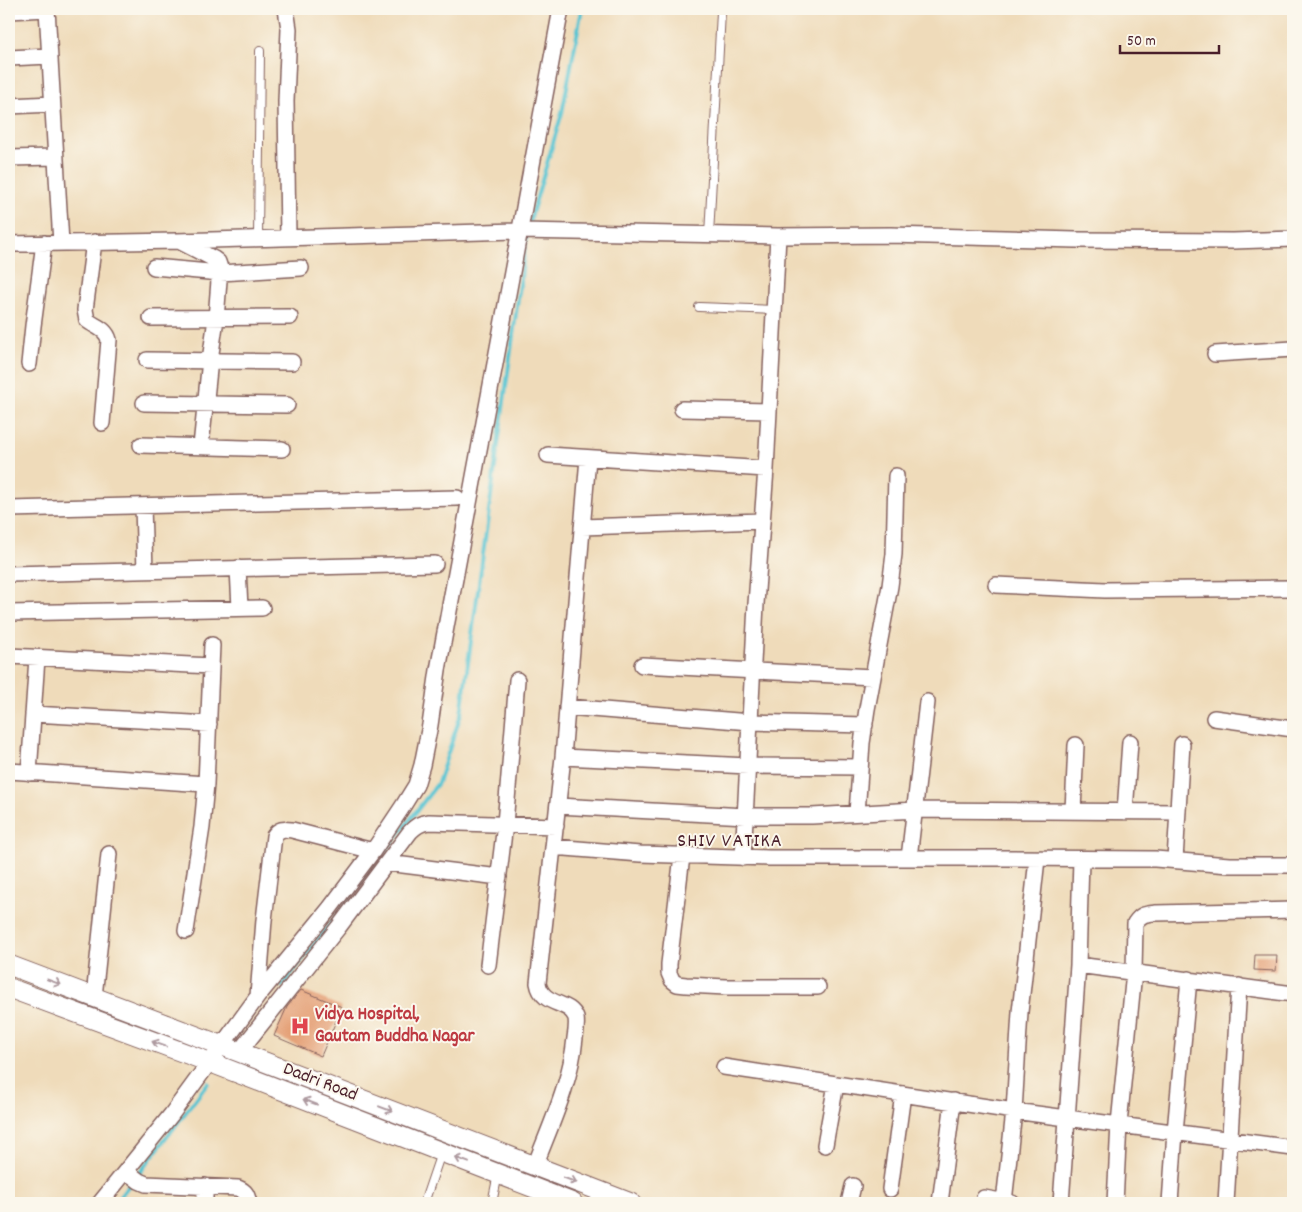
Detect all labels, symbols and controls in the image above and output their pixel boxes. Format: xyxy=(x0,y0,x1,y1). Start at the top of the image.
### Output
scale bar xyxy=(1120,22,1218,54)
text: 50 m xyxy=(1127,31,1156,53)
district label: SHIV VATIKA xyxy=(677,828,783,856)
one-way arrow xyxy=(46,978,62,987)
place label: Vidya Hospital, Gautam Buddha Nagar xyxy=(315,1002,476,1051)
hospital icon: Vidya Hospital, Gautam Buddha Nagar xyxy=(289,1015,311,1037)
one-way arrow xyxy=(151,1039,167,1048)
street label: Dadri Road xyxy=(279,1056,361,1110)
one-way arrow xyxy=(303,1097,319,1106)
one-way arrow xyxy=(378,1104,393,1114)
one-way arrow xyxy=(455,1155,470,1164)
one-way arrow xyxy=(562,1176,578,1185)

